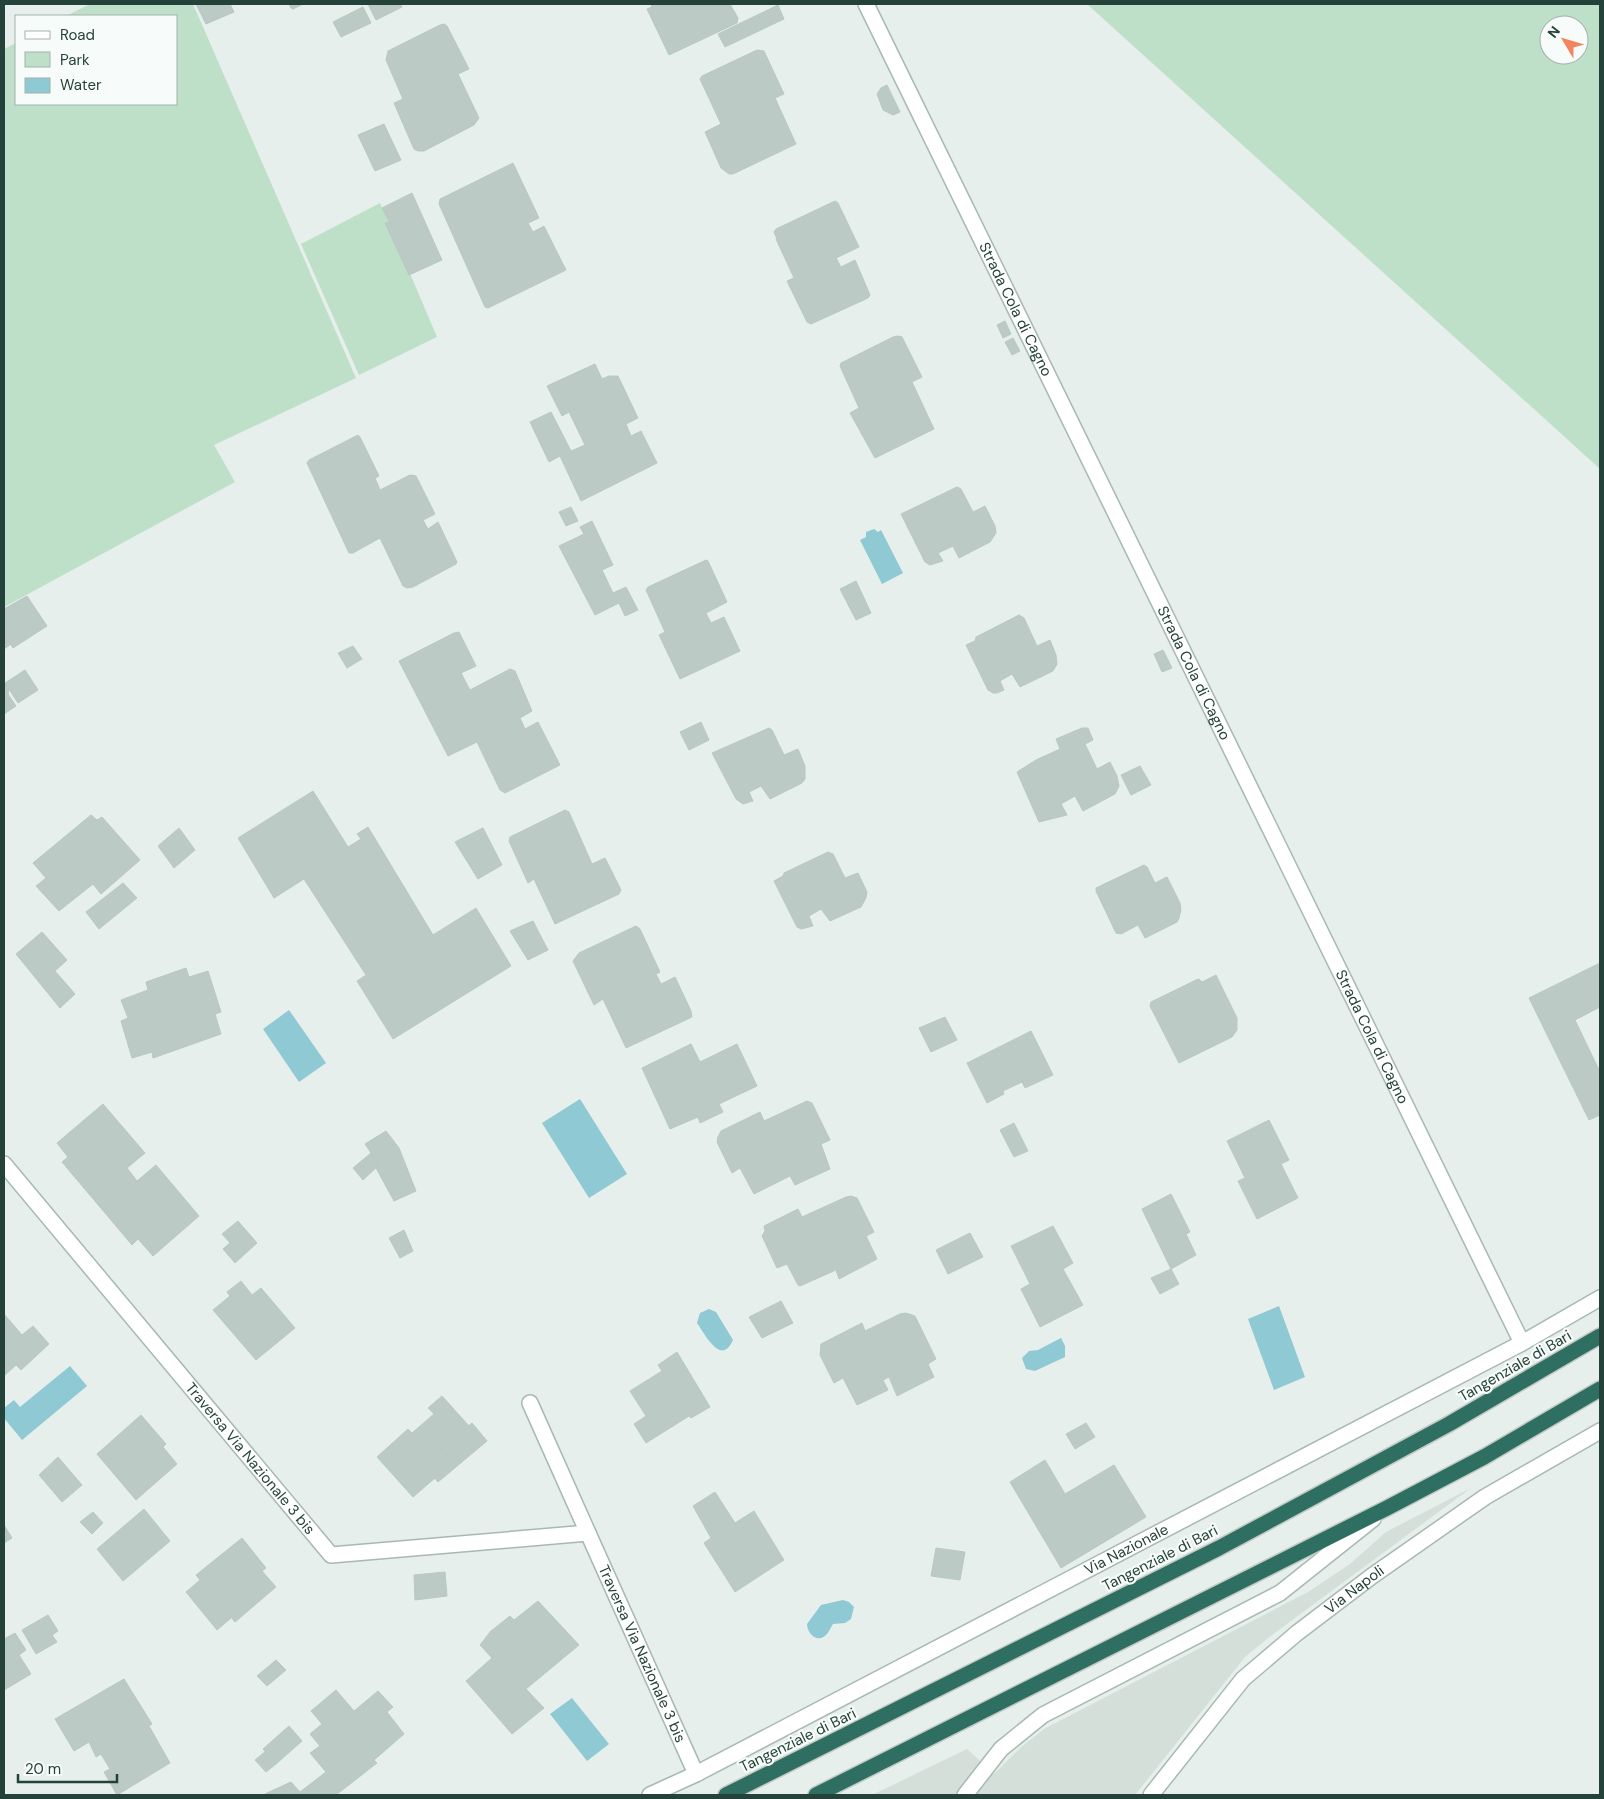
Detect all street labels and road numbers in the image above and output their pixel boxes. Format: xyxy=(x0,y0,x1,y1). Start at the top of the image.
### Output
street label: Strada Cola di Cagno xyxy=(974,239,1057,380)
street label: Strada Cola di Cagno xyxy=(1152,603,1235,743)
street label: Strada Cola di Cagno xyxy=(1331,966,1413,1107)
street label: Tangenziale di Bari xyxy=(1455,1326,1575,1406)
street label: Traversa Via Nazionale 3 bis xyxy=(181,1378,320,1539)
street label: Via Nazionale xyxy=(1081,1519,1172,1580)
street label: Tangenziale di Bari xyxy=(1099,1520,1221,1596)
street label: Via Napoli xyxy=(1321,1561,1388,1618)
street label: Traversa Via Nazionale 3 bis xyxy=(594,1562,691,1746)
street label: Tangenziale di Bari xyxy=(736,1703,860,1777)

